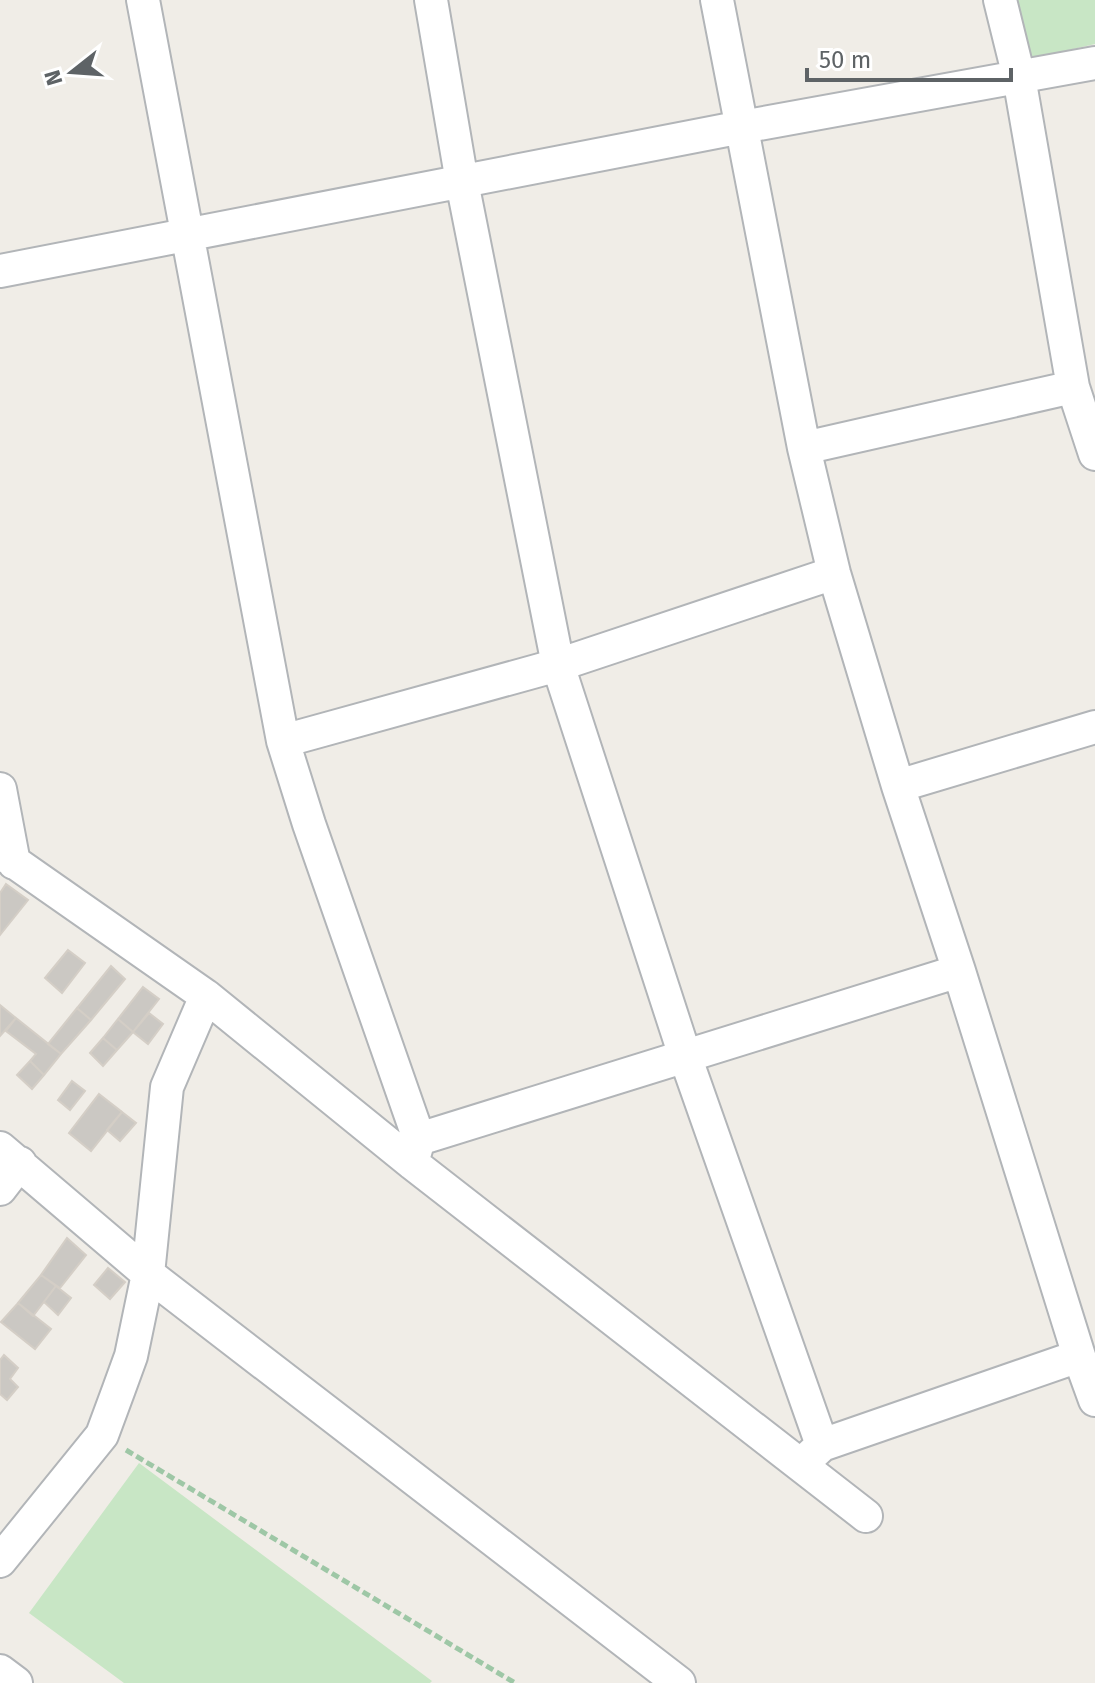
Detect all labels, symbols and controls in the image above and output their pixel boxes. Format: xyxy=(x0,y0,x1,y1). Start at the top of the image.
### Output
north arrow xyxy=(32,32,112,112)
scale bar xyxy=(807,32,1011,82)
text: 50 m xyxy=(819,46,871,74)
text: N xyxy=(38,67,68,89)

